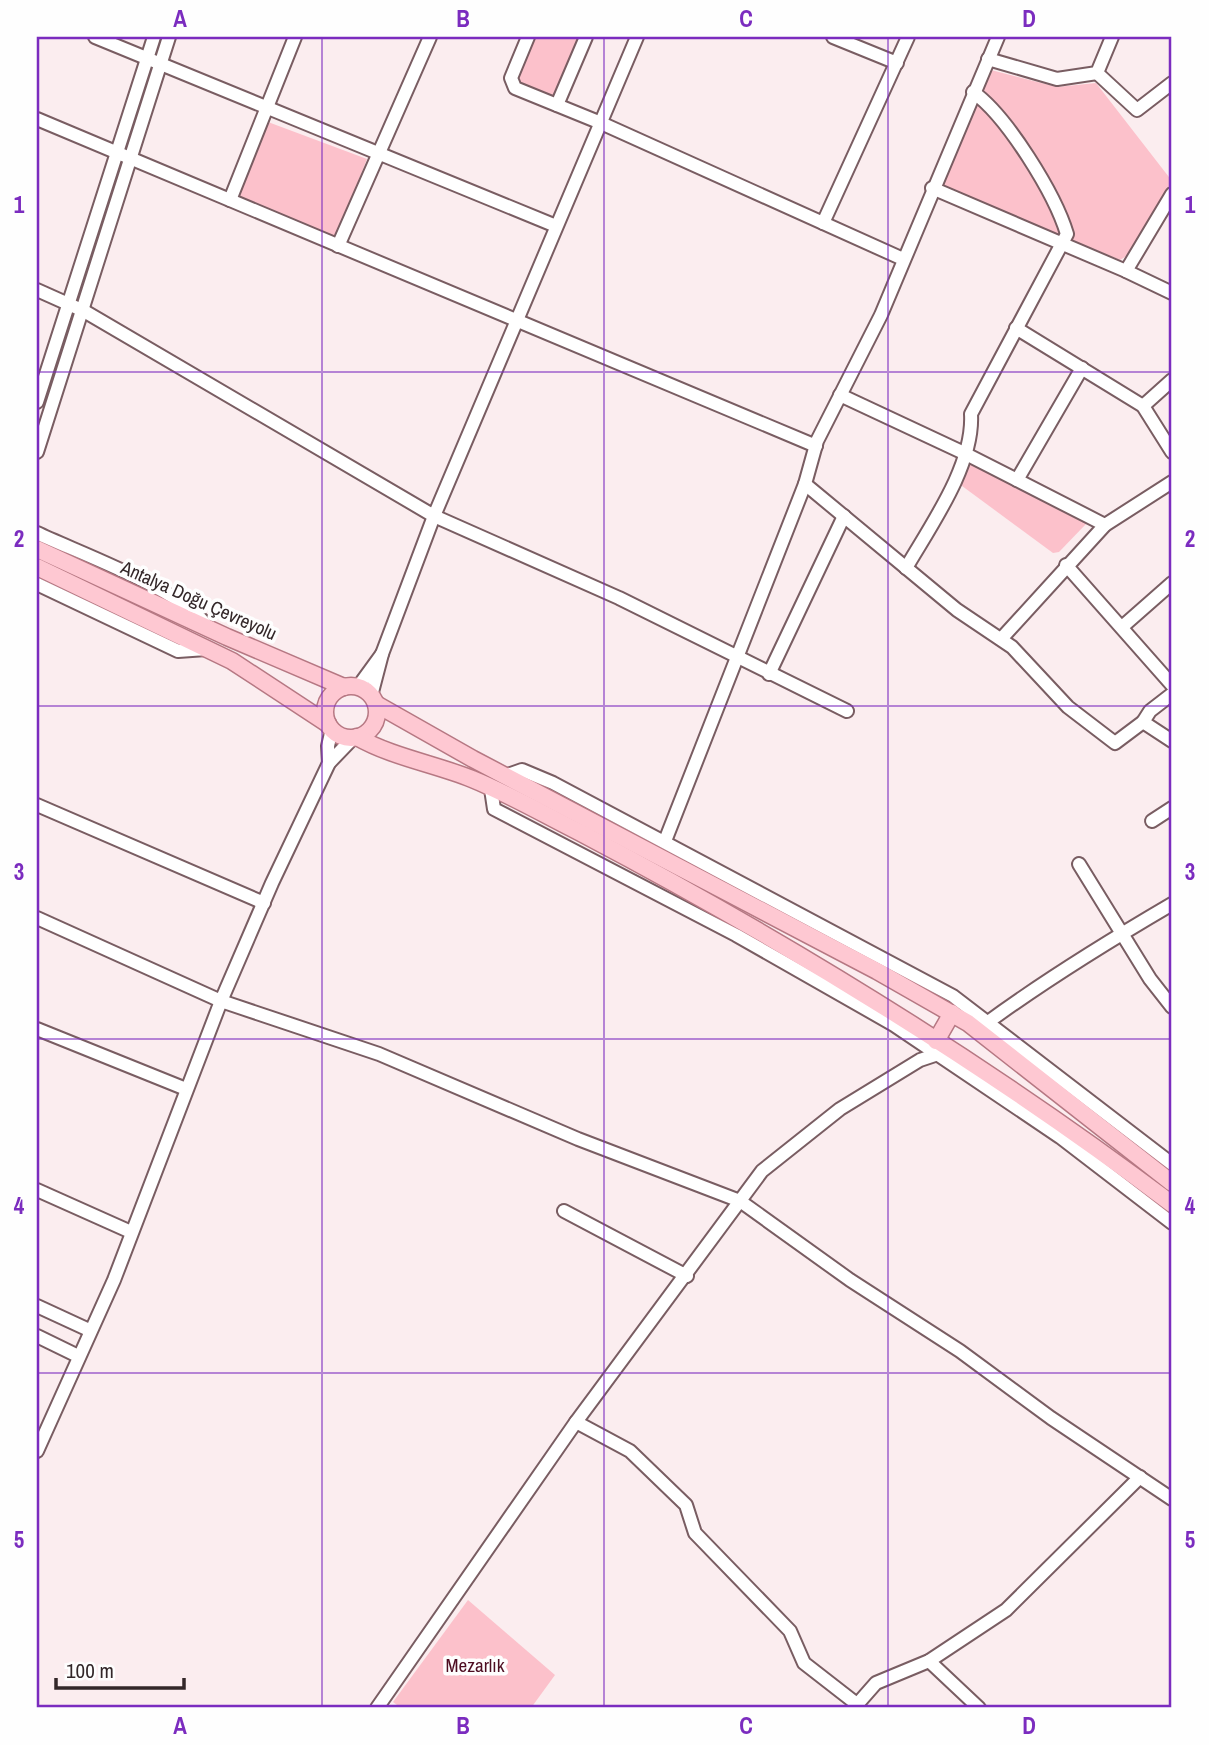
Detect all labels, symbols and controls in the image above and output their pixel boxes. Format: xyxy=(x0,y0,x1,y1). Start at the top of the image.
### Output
text: A xyxy=(173,3,187,34)
text: B xyxy=(456,3,470,34)
text: C xyxy=(739,3,753,34)
text: D xyxy=(1022,3,1036,34)
text: 1 xyxy=(14,189,25,220)
text: 1 xyxy=(1185,189,1196,220)
text: 2 xyxy=(14,523,24,554)
text: 2 xyxy=(1185,523,1195,554)
street label: Antalya Doğu Çevreyolu xyxy=(116,554,281,646)
text: 3 xyxy=(14,856,24,887)
text: 3 xyxy=(1185,856,1195,887)
text: 4 xyxy=(14,1190,25,1221)
text: 4 xyxy=(1185,1190,1196,1221)
text: 5 xyxy=(14,1524,24,1555)
text: 5 xyxy=(1185,1524,1195,1555)
scale bar xyxy=(56,1647,184,1691)
park label: Mezarlık xyxy=(446,1652,505,1678)
text: 100 m xyxy=(66,1656,114,1685)
text: A xyxy=(173,1710,187,1741)
text: B xyxy=(456,1710,470,1741)
text: C xyxy=(739,1710,753,1741)
text: D xyxy=(1022,1710,1036,1741)

